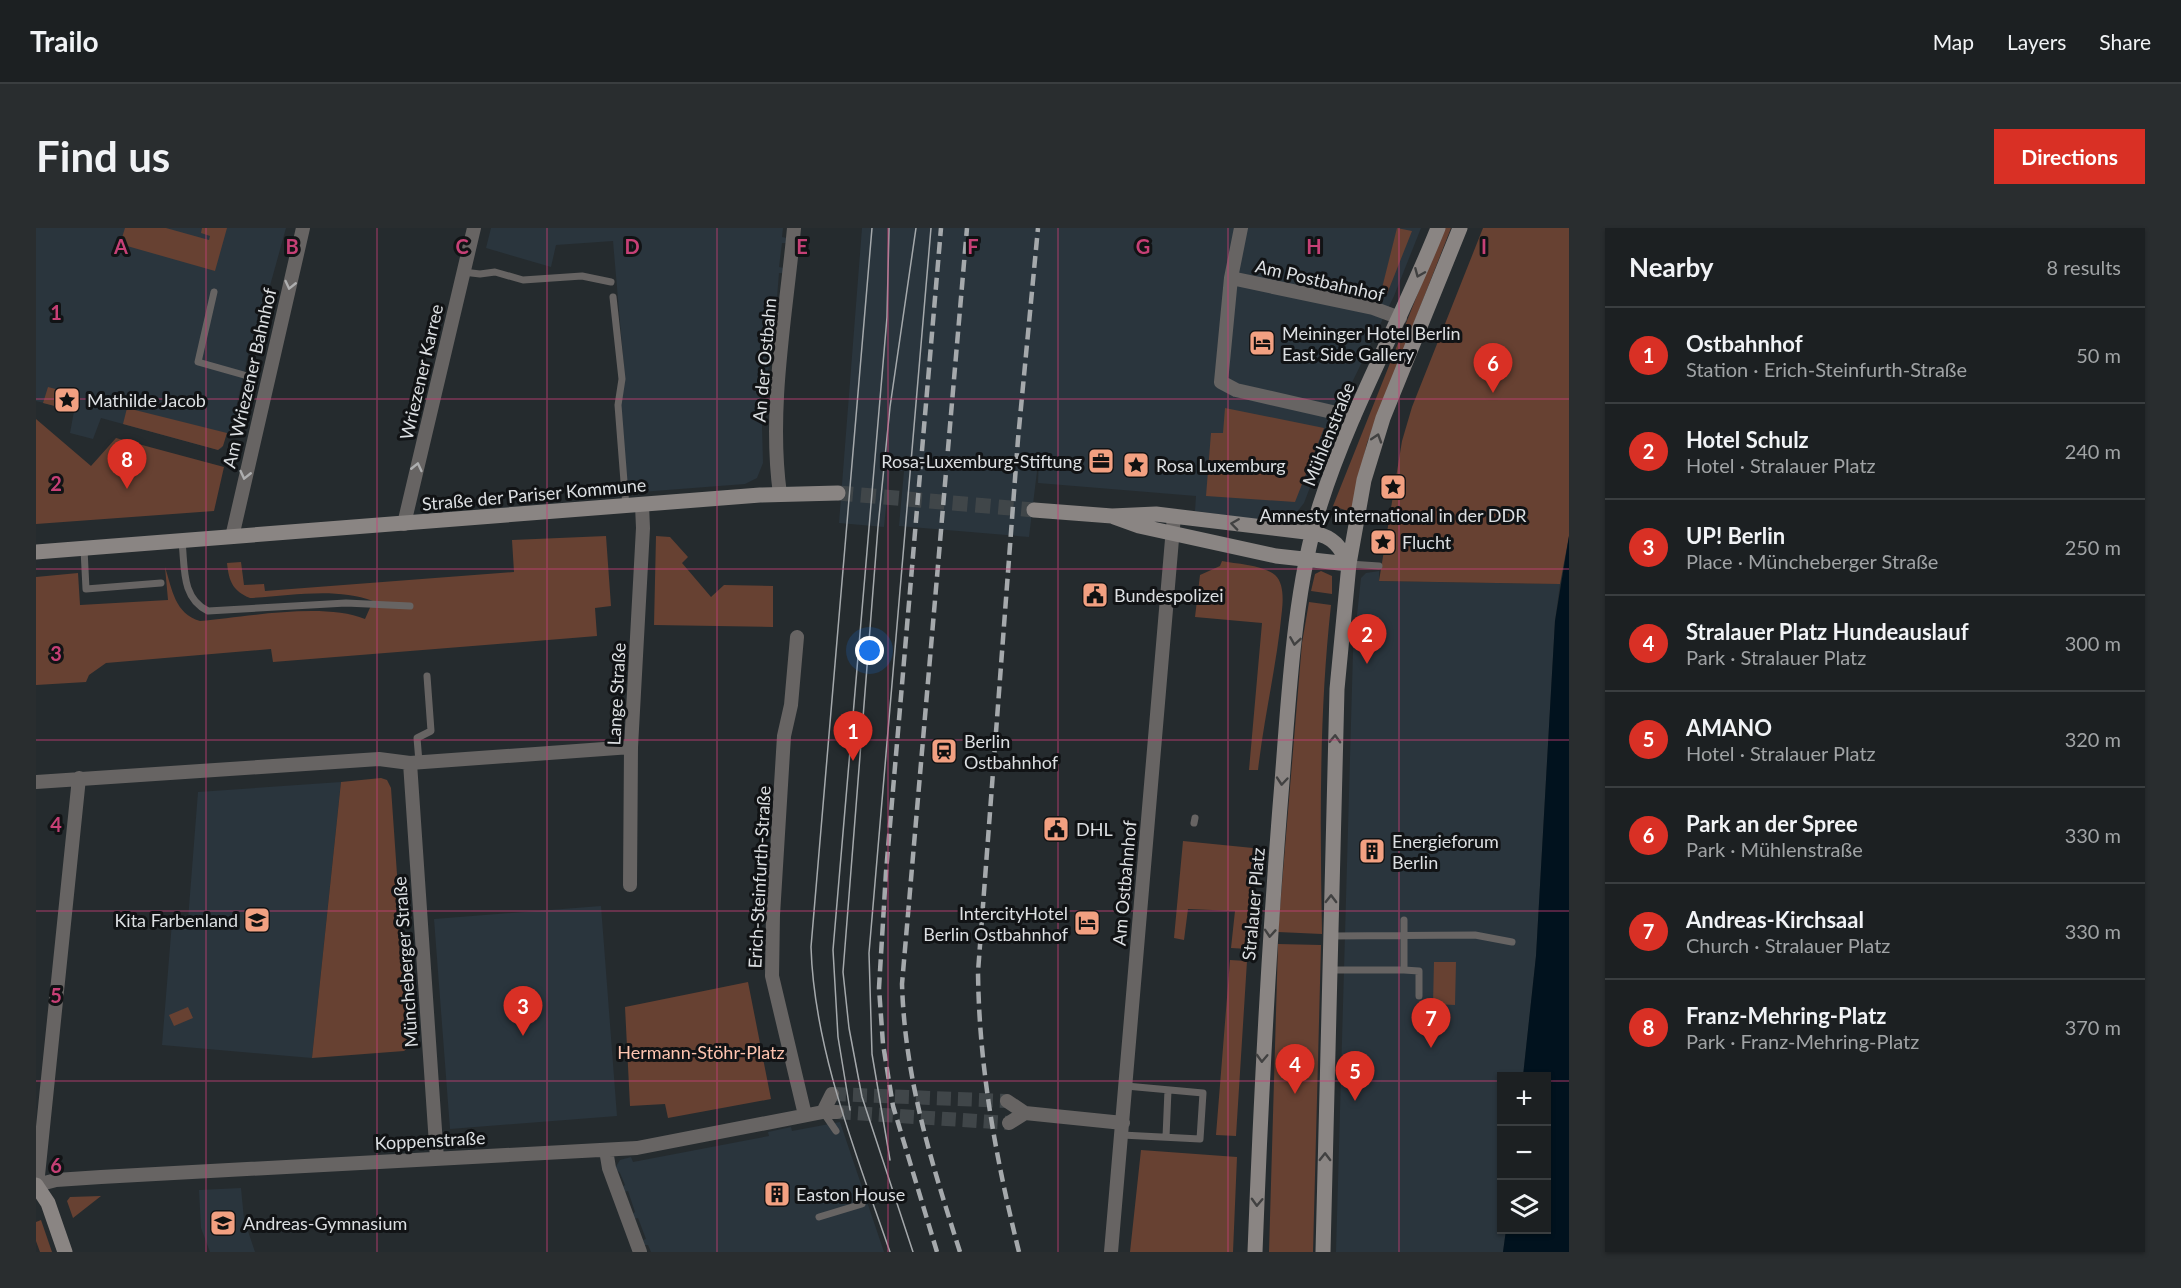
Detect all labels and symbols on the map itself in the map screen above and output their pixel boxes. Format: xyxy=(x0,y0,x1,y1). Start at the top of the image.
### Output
text: A xyxy=(113,234,128,258)
text: B xyxy=(285,234,299,258)
text: C xyxy=(455,234,469,258)
text: D xyxy=(624,234,640,258)
text: E xyxy=(796,234,808,258)
text: F xyxy=(967,234,979,258)
text: G xyxy=(1136,234,1150,258)
text: H xyxy=(1306,234,1322,258)
text: I xyxy=(1481,234,1487,258)
street label: Am Postbahnhof xyxy=(1253,254,1387,306)
one-way arrow xyxy=(1414,267,1426,278)
one-way arrow xyxy=(284,280,297,290)
street label: Am Wriezener Bahnhof xyxy=(218,285,281,470)
street label: An der Ostbahn xyxy=(748,297,780,423)
text: 1 xyxy=(50,300,62,324)
street label: Wriezener Karree xyxy=(395,302,447,442)
place label: Meininger Hotel Berlin East Side Gallery xyxy=(1282,322,1461,365)
hotel icon: Meininger Hotel Berlin East Side Gallery xyxy=(1247,328,1277,358)
pin: 6 xyxy=(1474,344,1512,393)
street label: Mühlenstraße xyxy=(1297,379,1359,489)
place icon: Mathilde Jacob xyxy=(52,385,82,415)
place label: Mathilde Jacob xyxy=(87,389,206,411)
one-way arrow xyxy=(1370,433,1382,444)
pin: 8 xyxy=(108,440,146,489)
office icon: Rosa-Luxemburg-Stiftung xyxy=(1086,446,1116,476)
place label: Rosa-Luxemburg-Stiftung xyxy=(881,450,1082,472)
place icon: Rosa Luxemburg xyxy=(1121,450,1151,480)
place label: Rosa Luxemburg xyxy=(1156,454,1286,476)
one-way arrow xyxy=(410,462,423,472)
one-way arrow xyxy=(240,470,253,480)
text: 2 xyxy=(50,471,62,495)
place icon: Amnesty international in der DDR xyxy=(1378,472,1408,502)
street label: Straße der Pariser Kommune xyxy=(421,473,647,515)
place label: Amnesty international in der DDR xyxy=(1260,504,1527,526)
one-way arrow xyxy=(1230,519,1240,531)
place icon: Flucht xyxy=(1368,527,1398,557)
place label: Flucht xyxy=(1402,531,1452,553)
public building icon: Bundespolizei xyxy=(1080,580,1110,610)
place label: Bundespolizei xyxy=(1114,584,1224,606)
pin: 2 xyxy=(1348,614,1386,664)
your location xyxy=(855,636,884,665)
one-way arrow xyxy=(1289,636,1301,646)
text: 3 xyxy=(50,641,62,665)
street label: Lange Straße xyxy=(602,642,630,746)
pin: 1 xyxy=(834,712,872,761)
place label: Berlin Ostbahnhof xyxy=(964,730,1059,773)
one-way arrow xyxy=(1329,735,1342,744)
station icon: Berlin Ostbahnhof xyxy=(929,736,959,766)
one-way arrow xyxy=(1276,777,1289,786)
street label: Erich-Steinfurth-Straße xyxy=(743,785,775,969)
text: 4 xyxy=(50,812,62,836)
public building icon: DHL xyxy=(1041,814,1071,844)
place label: DHL xyxy=(1076,818,1113,840)
street label: Am Ostbahnhof xyxy=(1108,819,1140,947)
place label: Energieforum Berlin xyxy=(1392,830,1499,873)
building icon: Energieforum Berlin xyxy=(1357,836,1387,866)
street label: Stralauer Platz xyxy=(1237,847,1269,961)
street label: Müncheberger Straße xyxy=(388,876,422,1048)
one-way arrow xyxy=(1325,894,1338,903)
place label: IntercityHotel Berlin Ostbahnhof xyxy=(923,902,1069,945)
school or university icon: Kita Farbenland xyxy=(242,905,272,935)
hotel icon: IntercityHotel Berlin Ostbahnhof xyxy=(1072,908,1102,938)
place label: Kita Farbenland xyxy=(114,909,238,931)
one-way arrow xyxy=(1264,928,1277,938)
text: 5 xyxy=(50,983,62,1007)
pin: 3 xyxy=(504,986,542,1036)
pin: 7 xyxy=(1412,998,1450,1048)
park label: Hermann-Stöhr-Platz xyxy=(617,1041,785,1063)
pin: 4 xyxy=(1276,1044,1314,1094)
pin: 5 xyxy=(1336,1052,1374,1101)
one-way arrow xyxy=(1256,1053,1269,1062)
street label: Koppenstraße xyxy=(374,1126,486,1154)
one-way arrow xyxy=(1319,1152,1331,1161)
text: 6 xyxy=(50,1153,62,1177)
building icon: Easton House xyxy=(762,1179,792,1209)
place label: Easton House xyxy=(796,1183,905,1205)
one-way arrow xyxy=(1251,1198,1263,1207)
school or university icon: Andreas-Gymnasium xyxy=(208,1208,238,1238)
place label: Andreas-Gymnasium xyxy=(243,1212,407,1234)

